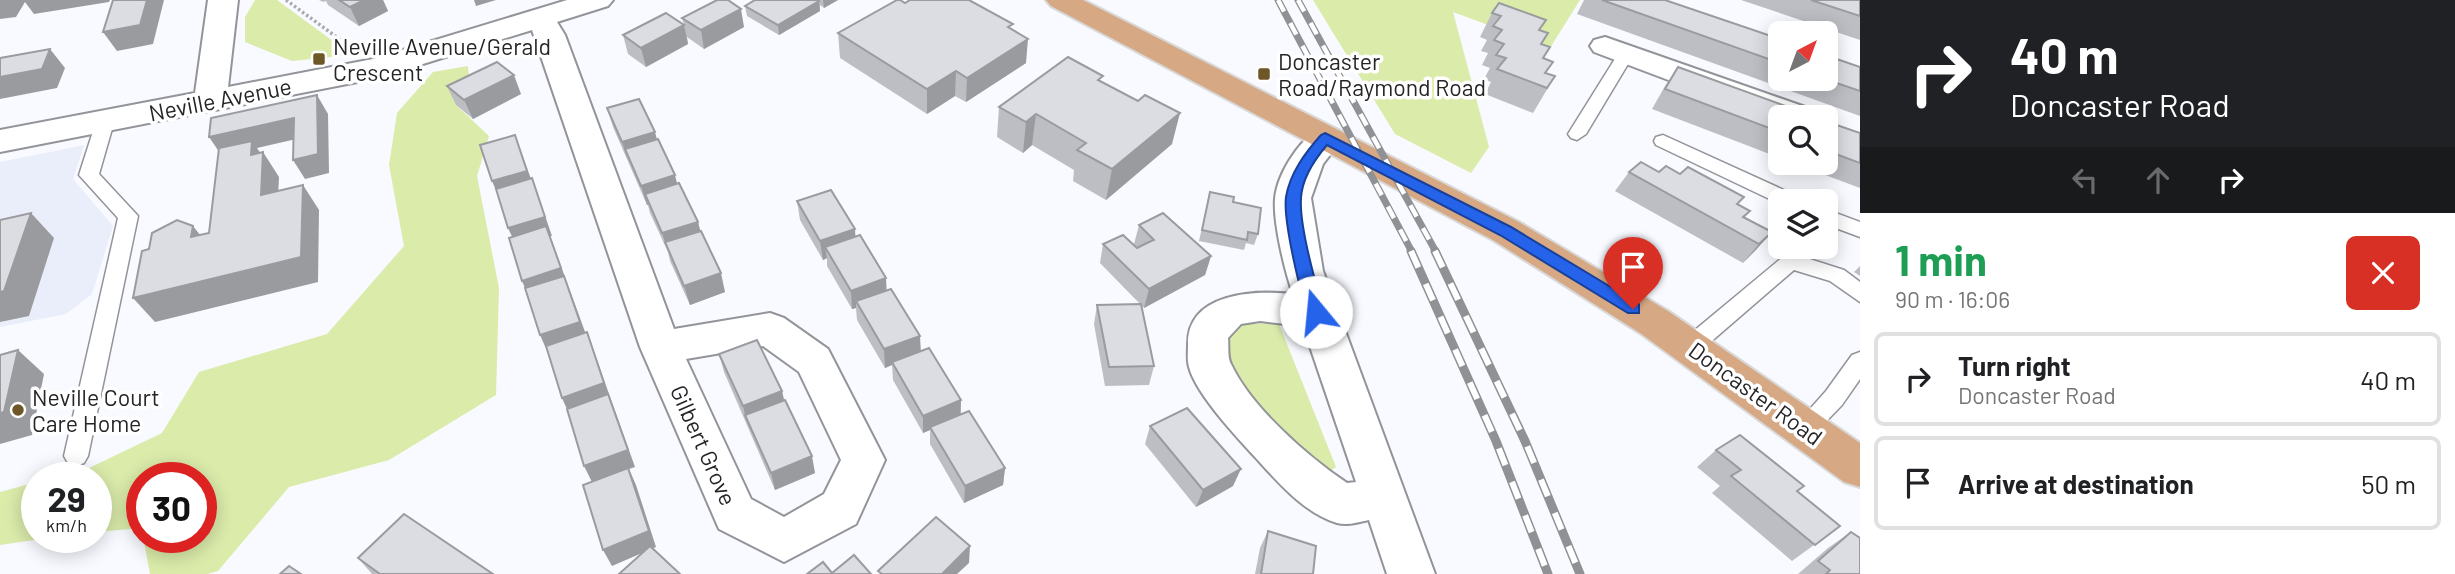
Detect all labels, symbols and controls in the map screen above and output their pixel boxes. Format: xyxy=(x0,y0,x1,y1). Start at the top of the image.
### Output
north arrow xyxy=(1768,21,1838,91)
map controls xyxy=(1768,21,1838,259)
text: 40 m xyxy=(2010,25,2118,84)
icon: right xyxy=(1895,28,1986,119)
place label: Neville Avenue/Gerald Crescent xyxy=(333,32,551,86)
place label: Doncaster Road/Raymond Road xyxy=(1278,47,1486,101)
marker: Neville Avenue/Gerald Crescent xyxy=(311,51,327,67)
marker: Doncaster Road/Raymond Road xyxy=(1256,66,1272,82)
street label: Neville Avenue xyxy=(146,71,294,127)
text: Doncaster Road xyxy=(2010,85,2230,123)
button: search xyxy=(1768,105,1838,175)
icon: left xyxy=(2066,161,2104,199)
icon: ahead xyxy=(2139,161,2177,199)
icon: right xyxy=(2212,161,2250,199)
button: layers xyxy=(1768,189,1838,259)
text: 1 min xyxy=(1895,234,1987,284)
button: close xyxy=(2346,236,2420,310)
pin xyxy=(1603,237,1663,309)
icon: arrive xyxy=(1614,248,1652,286)
position arrow xyxy=(1279,275,1353,349)
text: 90 m · 16:06 xyxy=(1895,285,2010,313)
street label: Doncaster Road xyxy=(1684,335,1828,451)
text: Turn right xyxy=(1958,350,2071,381)
icon: right xyxy=(1899,360,1937,398)
text: 40 m xyxy=(2360,364,2416,395)
street label: Gilbert Grove xyxy=(665,380,743,510)
text: Doncaster Road xyxy=(1958,381,2116,409)
place label: Neville Court Care Home xyxy=(32,383,160,437)
marker: Neville Court Care Home xyxy=(10,402,26,418)
speed limit sign: 30 xyxy=(126,462,217,553)
icon: arrive xyxy=(1899,464,1937,502)
text: Arrive at destination xyxy=(1958,468,2194,499)
text: 50 m xyxy=(2361,468,2416,499)
text: 29 xyxy=(47,477,86,519)
text: km/h xyxy=(46,514,87,536)

